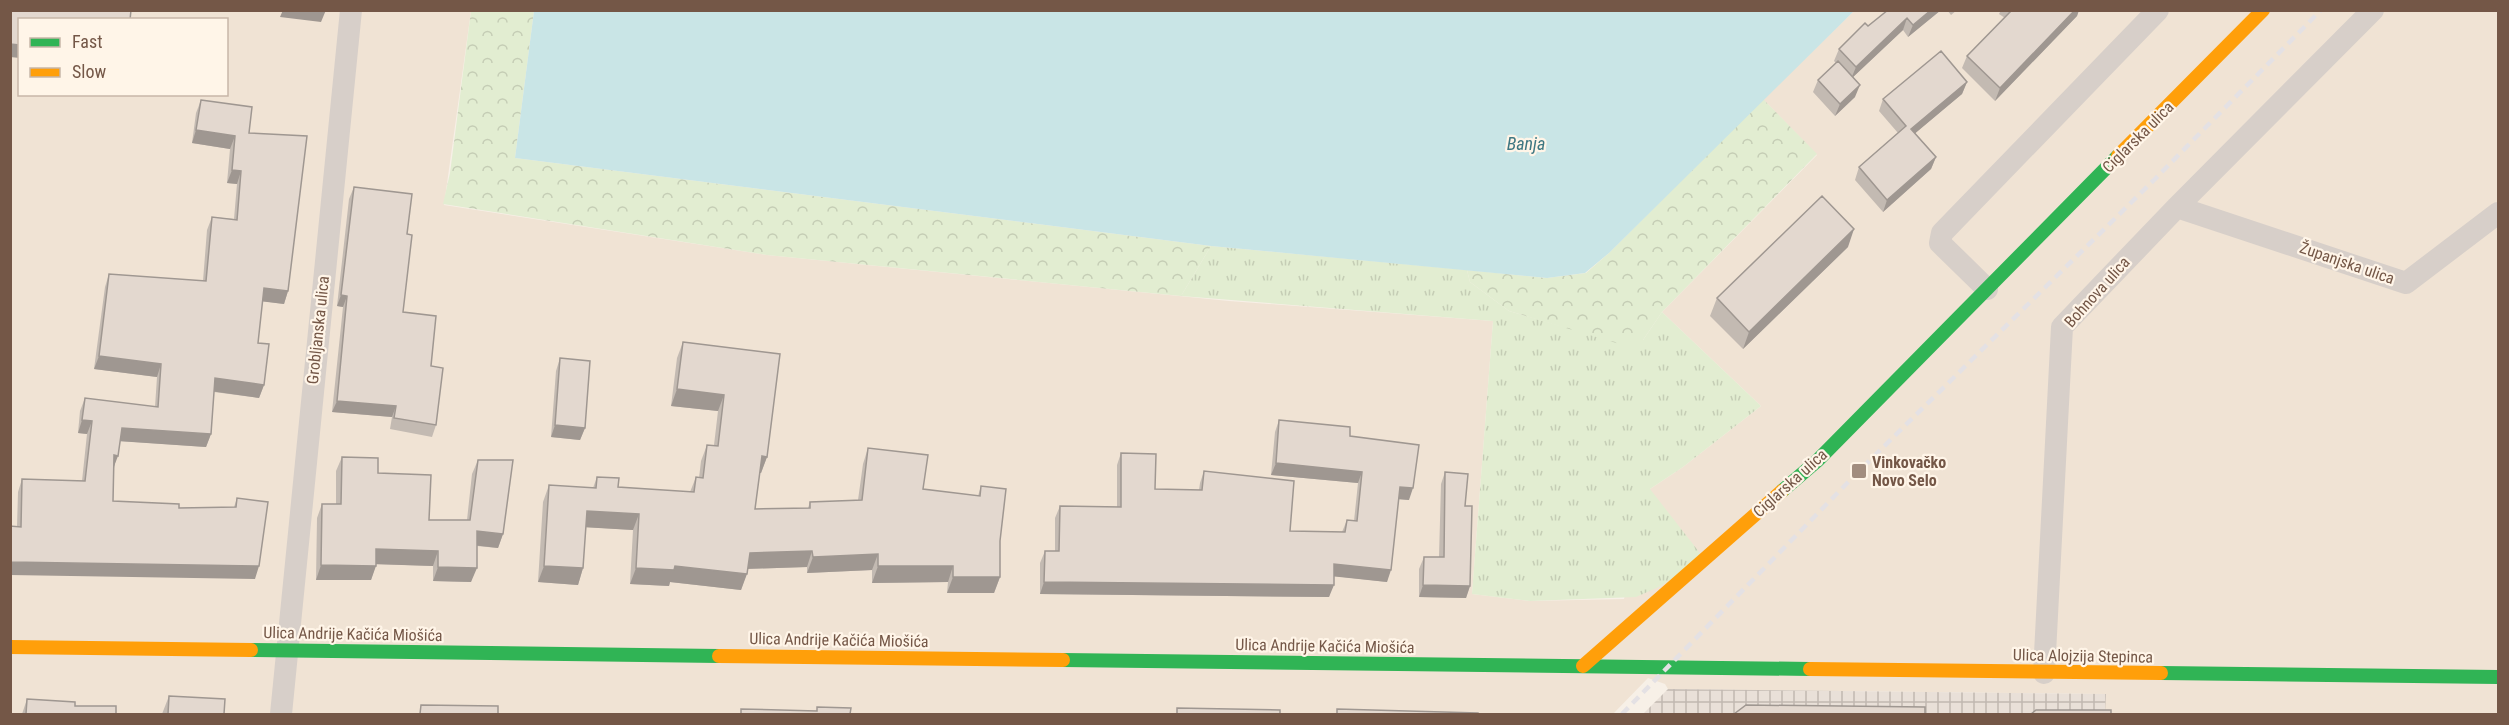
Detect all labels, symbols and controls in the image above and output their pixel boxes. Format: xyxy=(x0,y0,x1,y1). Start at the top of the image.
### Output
legend xyxy=(18,18,228,96)
text: Fast xyxy=(72,31,103,52)
text: Slow xyxy=(72,61,107,82)
street label: Ciglarska ulica xyxy=(2098,97,2178,177)
water label: Banja xyxy=(1507,133,1545,154)
street label: Županjska ulica xyxy=(2297,238,2397,288)
street label: Bohnova ulica xyxy=(2060,253,2134,331)
street label: Grobljanska ulica xyxy=(303,275,333,385)
street label: Ciglarska ulica xyxy=(1749,445,1831,521)
place label: Vinkovačko Novo Selo xyxy=(1872,453,1946,490)
marker: Vinkovačko Novo Selo xyxy=(1850,462,1868,480)
street label: Ulica Andrije Kačića Miošića xyxy=(263,623,443,645)
street label: Ulica Andrije Kačića Miošića xyxy=(749,629,929,651)
street label: Ulica Andrije Kačića Miošića xyxy=(1235,635,1415,657)
street label: Ulica Alojzija Stepinca xyxy=(2013,645,2153,667)

